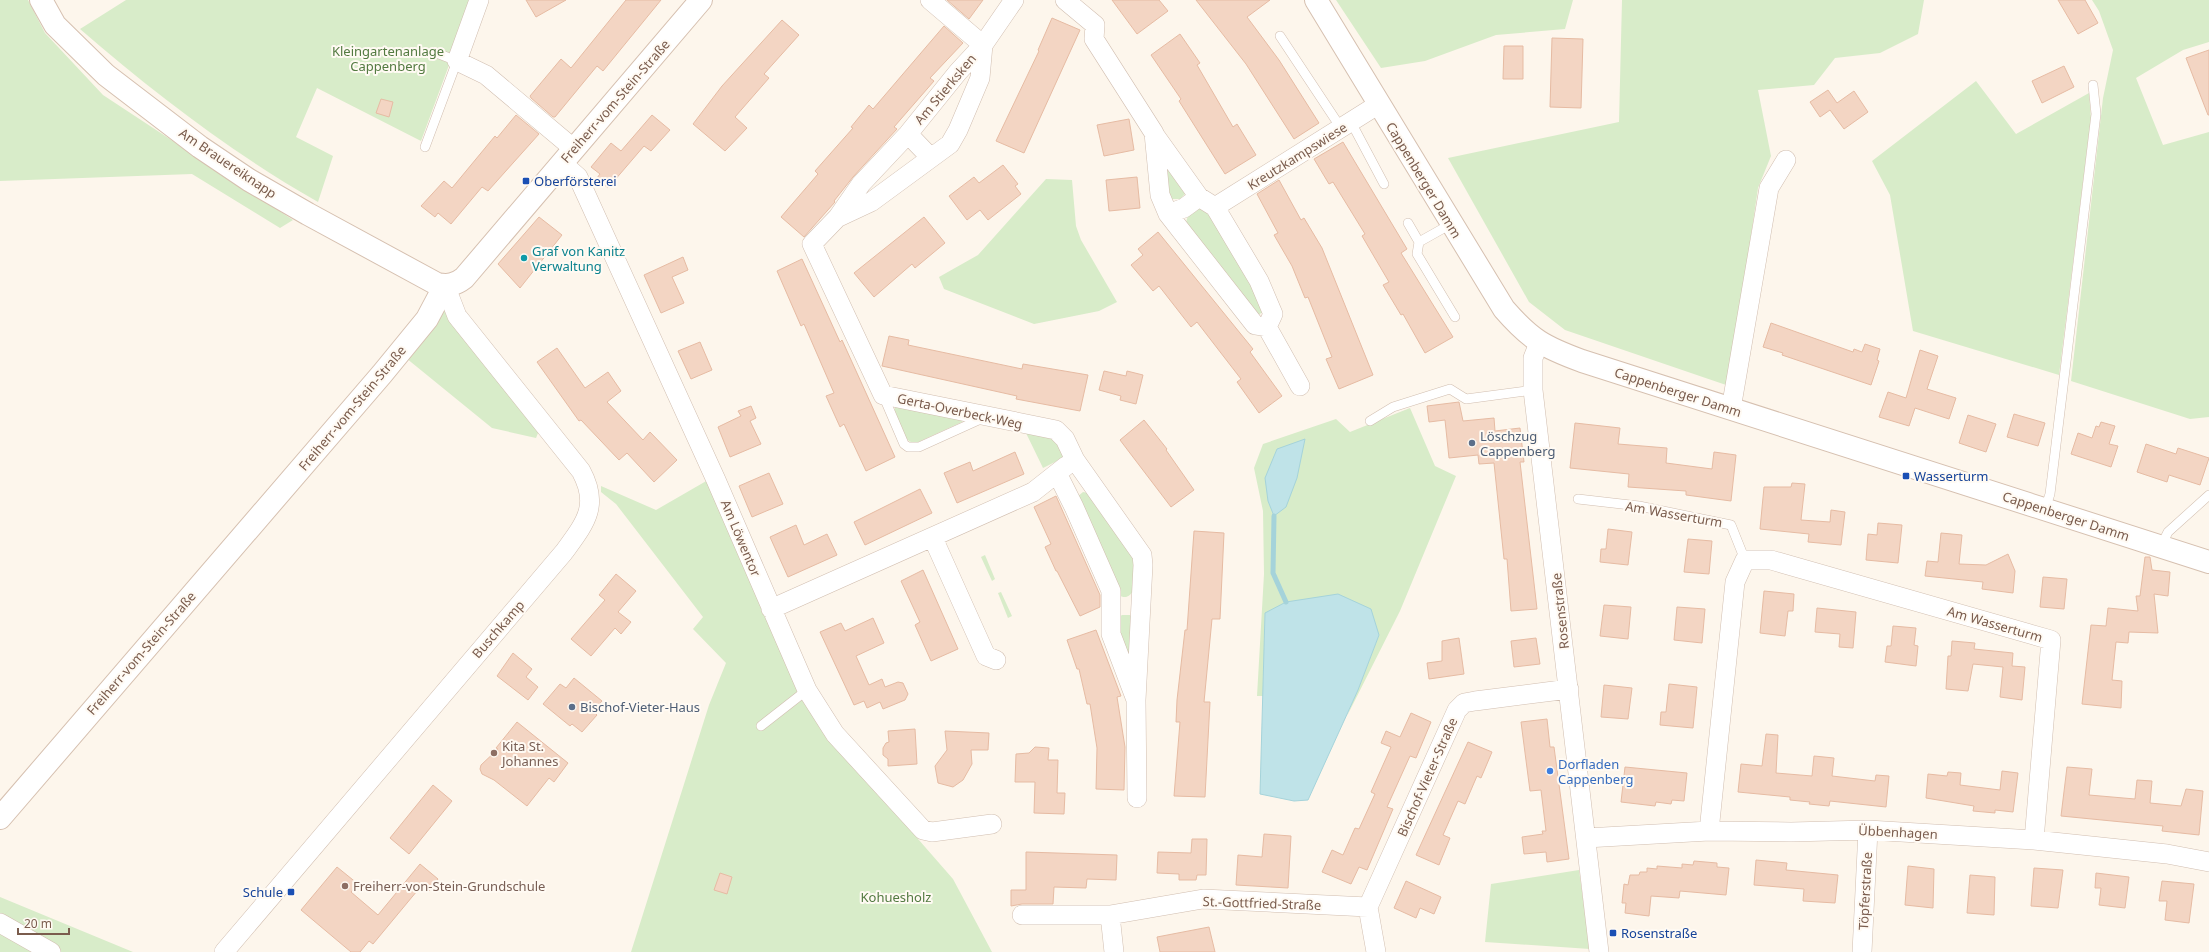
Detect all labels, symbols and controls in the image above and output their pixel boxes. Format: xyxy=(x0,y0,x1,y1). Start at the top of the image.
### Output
street label: Freiherr-vom-Stein-Straße xyxy=(556,35,674,167)
park label: Kleingartenanlage Cappenberg xyxy=(332,42,444,75)
street label: Am Stierksken xyxy=(910,50,980,128)
street label: Kreutzkampswiese xyxy=(1244,118,1350,194)
street label: Cappenberger Damm xyxy=(1382,119,1466,241)
street label: Am Brauereiknapp xyxy=(176,124,280,202)
place label: Oberförsterei xyxy=(534,172,617,190)
marker: Oberförsterei xyxy=(521,176,531,186)
place label: Graf von Kanitz Verwaltung xyxy=(532,242,625,275)
marker: Graf von Kanitz Verwaltung xyxy=(519,253,529,263)
street label: Freiherr-vom-Stein-Straße xyxy=(294,342,410,474)
street label: Cappenberger Damm xyxy=(1612,363,1744,421)
street label: Gerta-Overbeck-Weg xyxy=(896,389,1024,433)
place label: Löschzug Cappenberg xyxy=(1480,427,1555,460)
marker: Löschzug Cappenberg xyxy=(1467,438,1477,448)
place label: Wasserturm xyxy=(1914,467,1989,485)
marker: Wasserturm xyxy=(1901,471,1911,481)
street label: Cappenberger Damm xyxy=(2000,487,2132,545)
street label: Am Löwentor xyxy=(717,497,766,580)
street label: Am Wasserturm xyxy=(1624,497,1724,531)
street label: Rosenstraße xyxy=(1547,572,1573,650)
street label: Freiherr-vom-Stein-Straße xyxy=(82,587,200,719)
street label: Buschkamp xyxy=(468,596,528,662)
street label: Am Wasserturm xyxy=(1945,602,2045,646)
place label: Bischof-Vieter-Haus xyxy=(580,698,700,716)
marker: Bischof-Vieter-Haus xyxy=(567,702,577,712)
street label: Bischof-Vieter-Straße xyxy=(1393,715,1461,839)
place label: Kita St. Johannes xyxy=(500,737,558,770)
marker: Kita St. Johannes xyxy=(489,748,499,758)
place label: Dorfladen Cappenberg xyxy=(1558,755,1633,788)
marker: Dorfladen Cappenberg xyxy=(1545,766,1555,776)
street label: Übbenhagen xyxy=(1858,821,1938,843)
street label: Töpferstraße xyxy=(1854,851,1876,931)
place label: Freiherr-von-Stein-Grundschule xyxy=(353,877,545,895)
marker: Freiherr-von-Stein-Grundschule xyxy=(340,881,350,891)
place label: Schule xyxy=(243,883,283,901)
marker: Schule xyxy=(286,887,296,897)
park label: Kohuesholz xyxy=(861,888,931,906)
street label: St.-Gottfried-Straße xyxy=(1202,892,1322,914)
scale bar xyxy=(18,910,69,936)
text: 20 m xyxy=(24,915,52,932)
place label: Rosenstraße xyxy=(1621,924,1697,942)
marker: Rosenstraße xyxy=(1608,928,1618,938)

